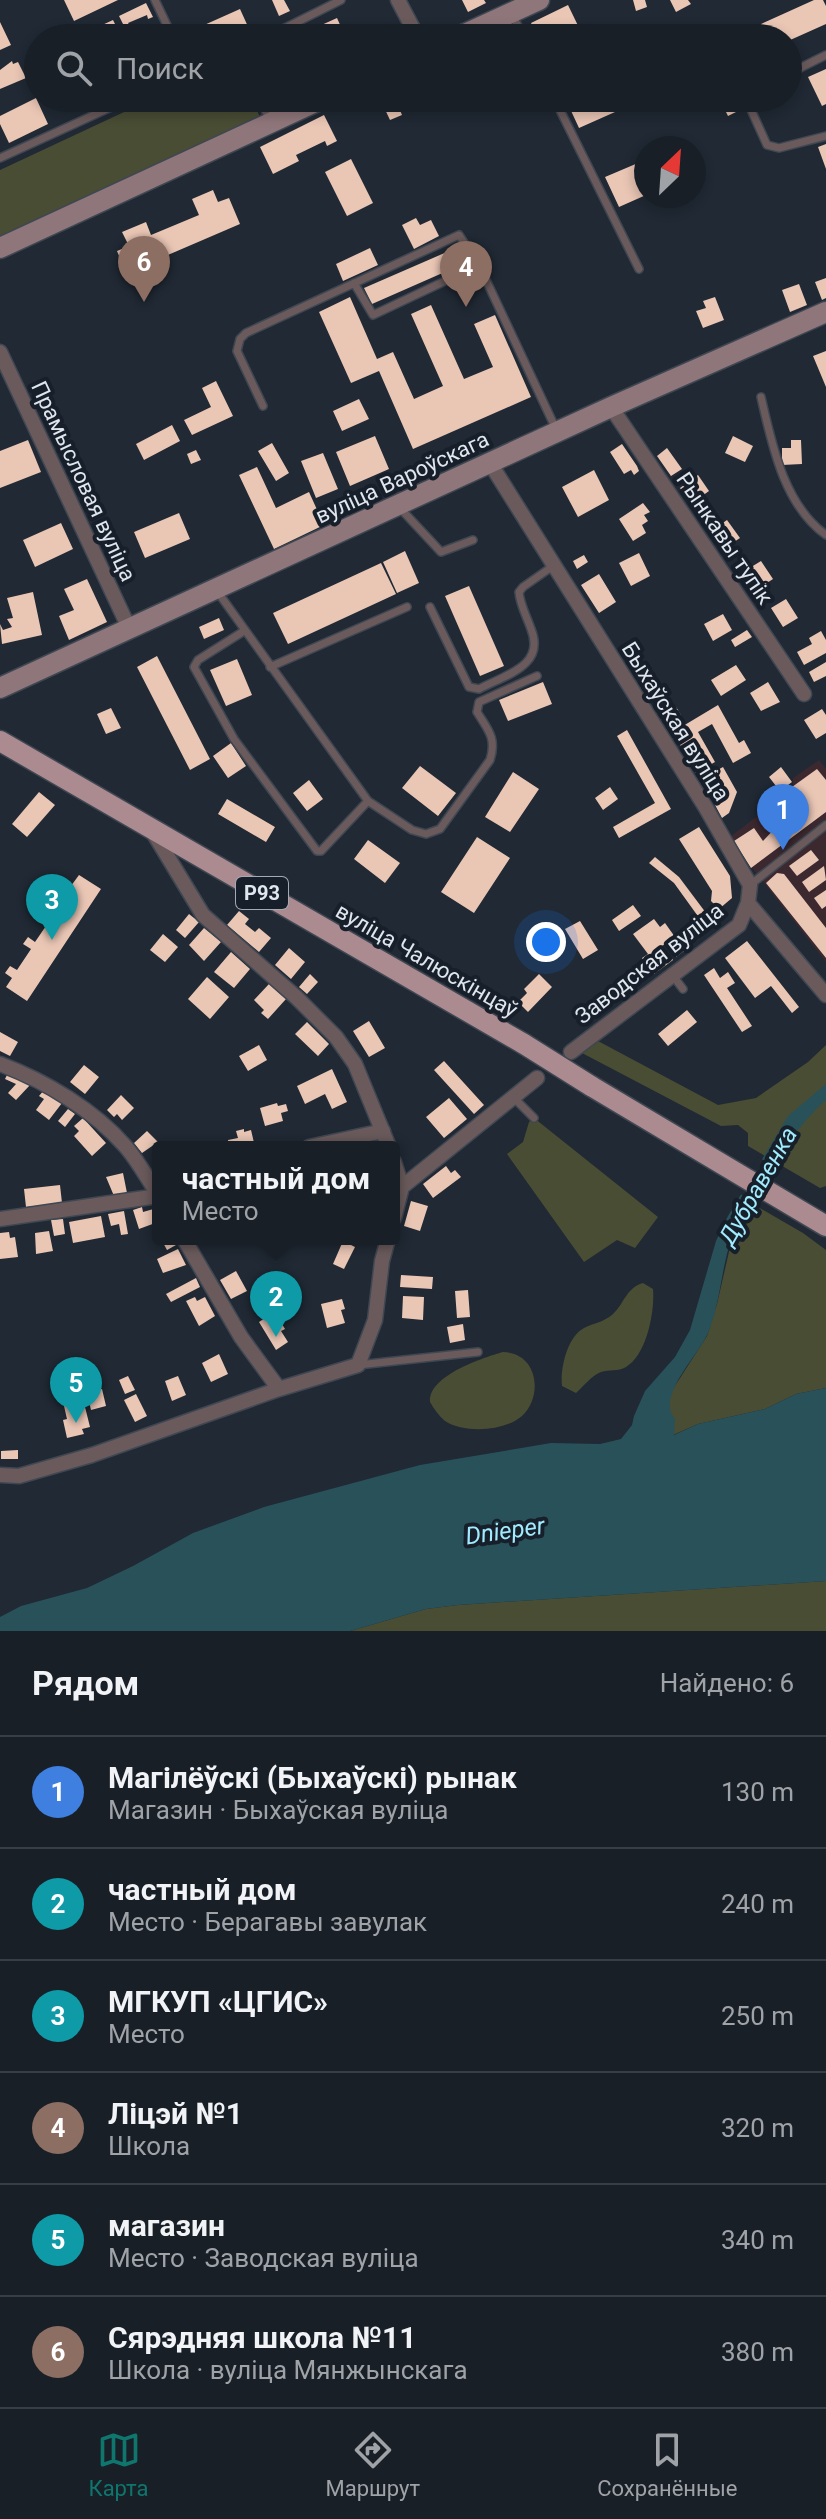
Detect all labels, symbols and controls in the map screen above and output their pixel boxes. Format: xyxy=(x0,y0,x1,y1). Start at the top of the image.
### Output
search box xyxy=(24,24,802,112)
icon: search xyxy=(52,46,96,90)
text: Поиск xyxy=(116,51,204,86)
north arrow xyxy=(634,136,706,208)
pin: 6 xyxy=(118,236,170,302)
pin: 4 xyxy=(440,241,492,307)
street label: Прамысловая вуліца xyxy=(26,377,141,585)
street label: вуліца Вароўскага xyxy=(312,426,493,529)
street label: Рынкавы тупік xyxy=(671,468,778,609)
street label: Быхаўская вуліца xyxy=(617,637,734,805)
pin: 1 xyxy=(757,784,809,850)
pin: 3 xyxy=(26,874,78,940)
road number: Р93 xyxy=(236,877,288,909)
street label: вуліца Чалюскінцаў xyxy=(332,898,522,1023)
street label: Заводская вуліца xyxy=(570,898,728,1029)
your location xyxy=(526,922,566,962)
water label: Дубравенка xyxy=(712,1122,803,1252)
popup xyxy=(152,1141,400,1245)
text: частный дом xyxy=(182,1161,370,1196)
text: Место xyxy=(182,1196,259,1226)
pin: 2 xyxy=(250,1271,302,1337)
pin: 5 xyxy=(50,1357,102,1423)
water label: Dnieper xyxy=(464,1511,547,1550)
text: Рядом xyxy=(32,1663,139,1703)
text: Найдено: 6 xyxy=(660,1668,794,1698)
text: Магілёўскі (Быхаўскі) рынак xyxy=(108,1760,517,1795)
text: 1 xyxy=(51,1777,65,1807)
text: 130 m xyxy=(721,1777,794,1807)
text: Магазин · Быхаўская вуліца xyxy=(108,1795,448,1825)
text: частный дом xyxy=(108,1872,297,1907)
text: 2 xyxy=(51,1889,65,1919)
text: 240 m xyxy=(721,1889,794,1919)
text: Место · Берагавы завулак xyxy=(108,1907,427,1937)
text: МГКУП «ЦГИС» xyxy=(108,1984,328,2019)
text: 3 xyxy=(51,2001,65,2031)
text: 250 m xyxy=(721,2001,794,2031)
text: Место xyxy=(108,2019,185,2049)
text: Ліцэй №1 xyxy=(108,2096,243,2131)
text: 4 xyxy=(51,2113,65,2143)
text: 320 m xyxy=(721,2113,794,2143)
text: Школа xyxy=(108,2131,190,2161)
text: магазин xyxy=(108,2208,225,2243)
text: 5 xyxy=(51,2225,65,2255)
text: 340 m xyxy=(721,2225,794,2255)
text: Место · Заводская вуліца xyxy=(108,2243,419,2273)
text: Сярэдняя школа №11 xyxy=(108,2320,416,2355)
text: 6 xyxy=(51,2337,65,2367)
text: 380 m xyxy=(721,2337,794,2367)
text: Школа · вуліца Мянжынскага xyxy=(108,2355,468,2385)
tab: Карта xyxy=(89,2428,149,2501)
tab: Маршрут xyxy=(326,2428,420,2501)
tab: Сохранённые xyxy=(597,2428,737,2501)

